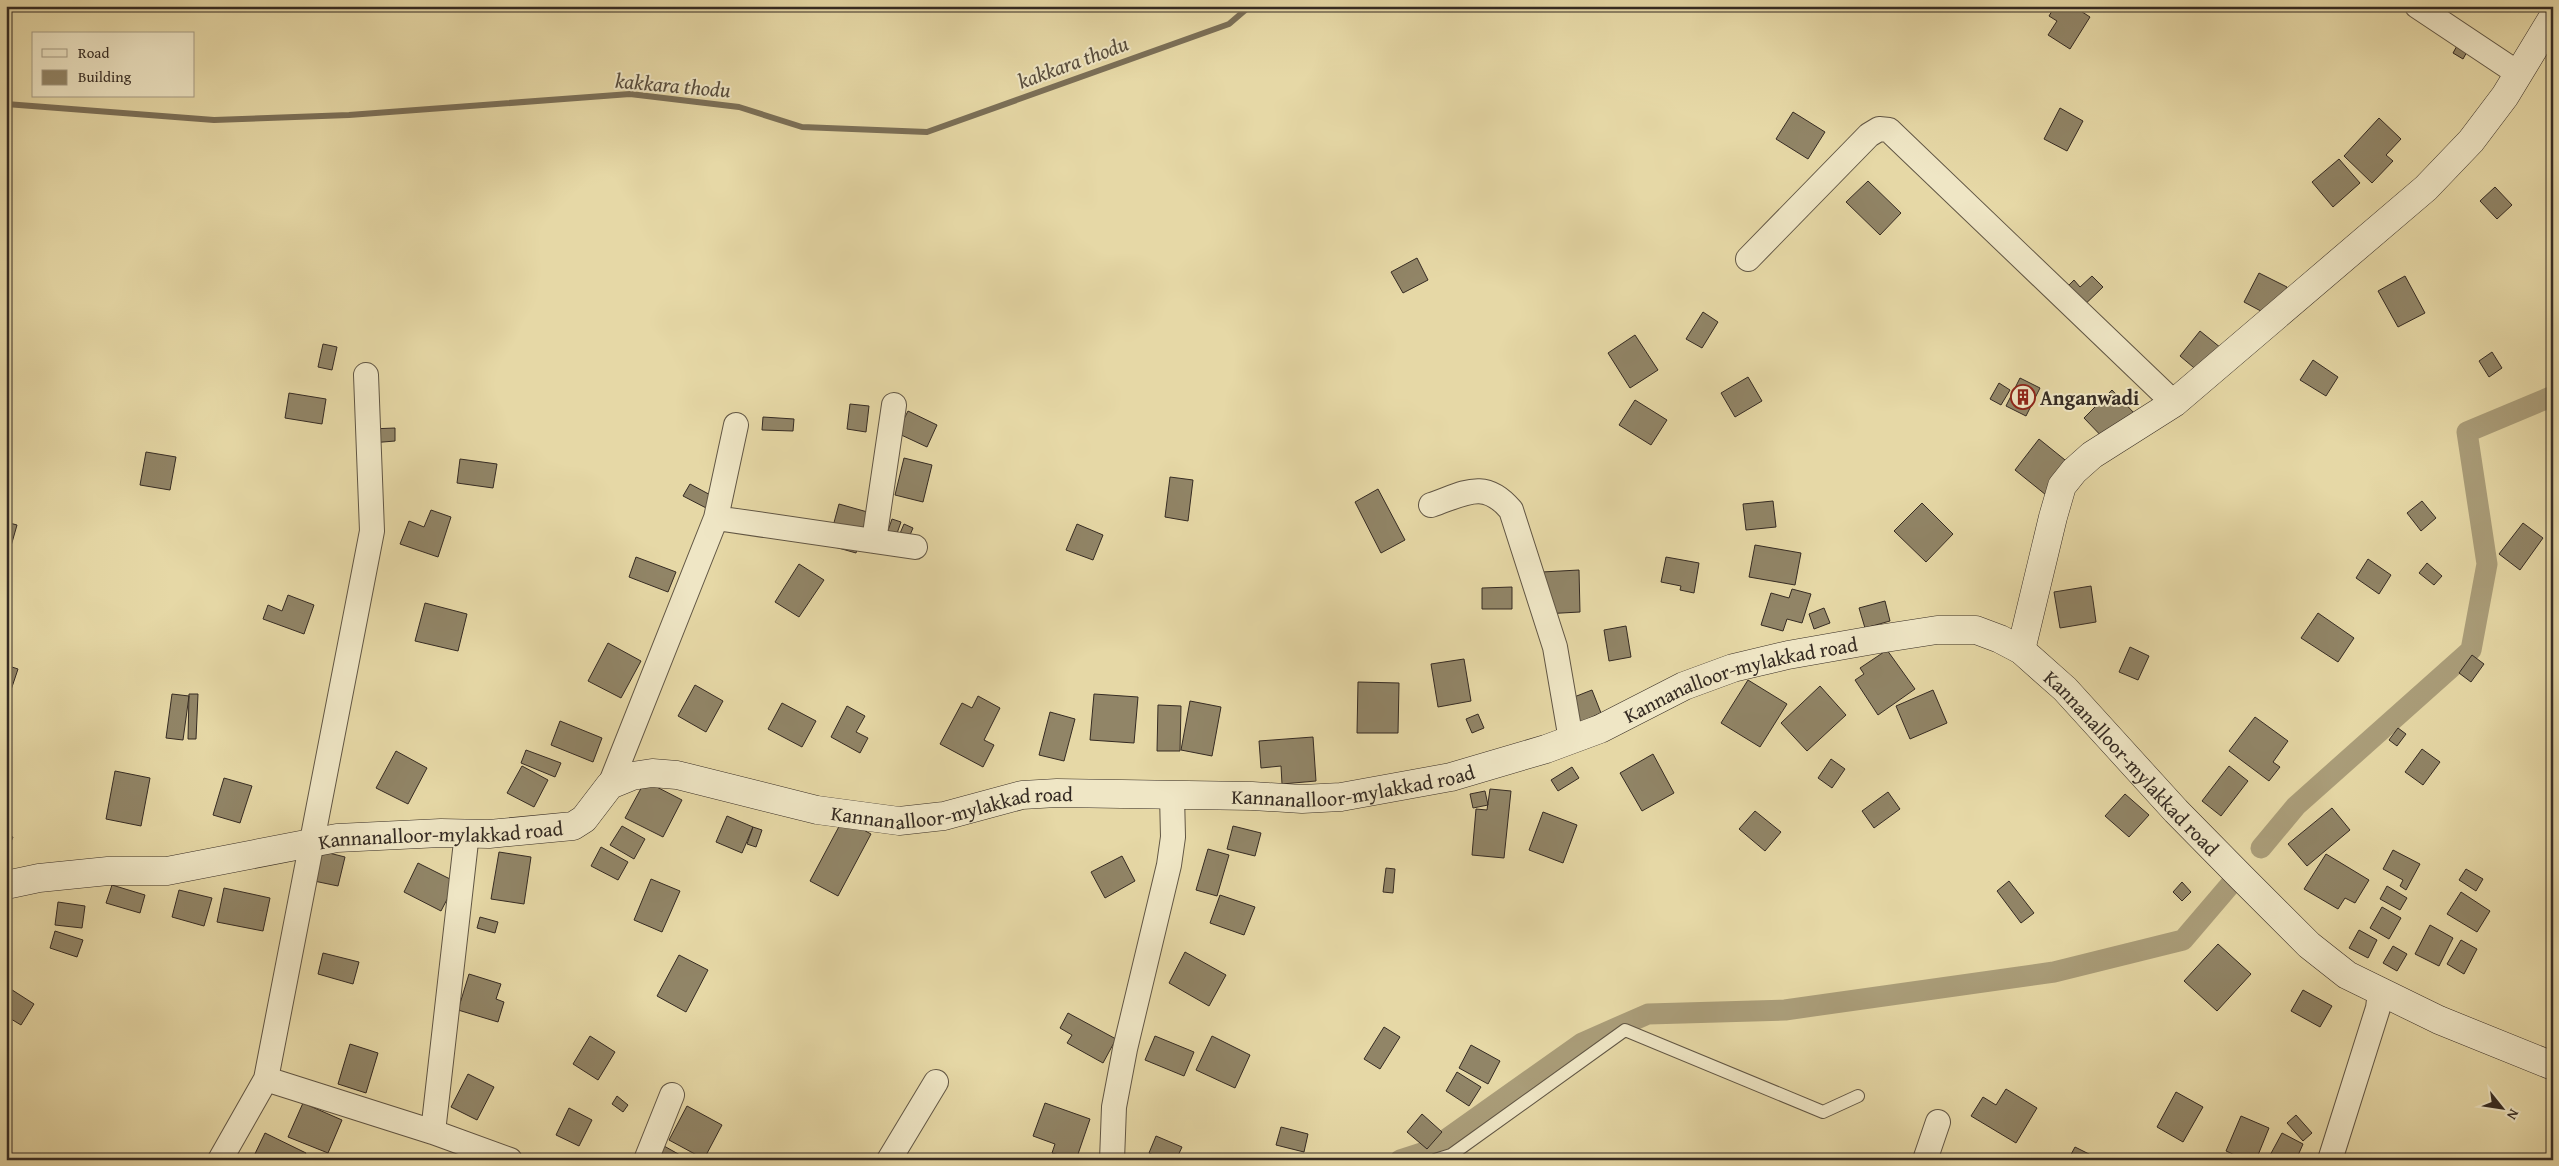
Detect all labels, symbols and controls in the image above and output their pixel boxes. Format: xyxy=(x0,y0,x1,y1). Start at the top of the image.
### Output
water label: kakkara thodu xyxy=(1013,27,1133,96)
legend xyxy=(32,32,195,98)
text: Road xyxy=(78,42,109,63)
water label: kakkara thodu xyxy=(614,64,733,106)
text: Building xyxy=(78,66,132,87)
place label: Anganwadi xyxy=(2040,383,2139,412)
building icon: Anganwadi xyxy=(2010,384,2036,410)
street label: Kannanalloor-mylakkad road xyxy=(1618,629,1860,729)
street label: Kannanalloor-mylakkad road xyxy=(2038,663,2227,862)
street label: Kannanalloor-mylakkad road xyxy=(1231,756,1478,814)
street label: Kannanalloor-mylakkad road xyxy=(829,778,1073,836)
street label: Kannanalloor-mylakkad road xyxy=(316,812,565,856)
north arrow xyxy=(2476,1084,2526,1134)
text: N xyxy=(2502,1105,2524,1124)

